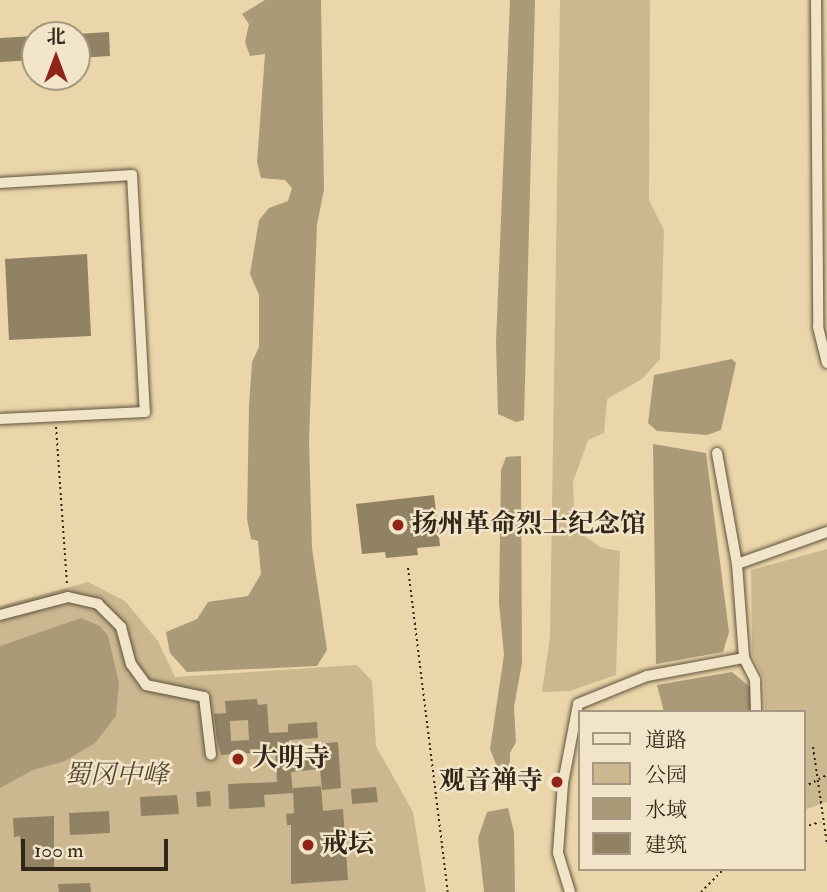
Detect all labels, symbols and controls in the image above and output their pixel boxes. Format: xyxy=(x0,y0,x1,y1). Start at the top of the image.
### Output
north arrow xyxy=(21,21,91,91)
text: 北 xyxy=(46,25,66,49)
place label: 扬州革命烈士纪念馆 xyxy=(412,509,646,541)
marker: 扬州革命烈士纪念馆 xyxy=(390,517,406,533)
legend xyxy=(578,710,806,871)
text: 道路 xyxy=(645,727,687,754)
place label: 大明寺 xyxy=(252,743,330,775)
marker: 大明寺 xyxy=(230,751,246,767)
park label: 蜀冈中峰 xyxy=(64,760,168,792)
text: 公园 xyxy=(645,762,687,789)
place label: 观音禅寺 xyxy=(439,766,543,798)
marker: 观音禅寺 xyxy=(549,774,565,790)
text: 水域 xyxy=(645,797,687,824)
scale bar xyxy=(24,826,172,870)
place label: 戒坛 xyxy=(322,829,374,861)
text: 建筑 xyxy=(645,832,687,859)
text: 100 m xyxy=(34,837,84,864)
marker: 戒坛 xyxy=(300,837,316,853)

